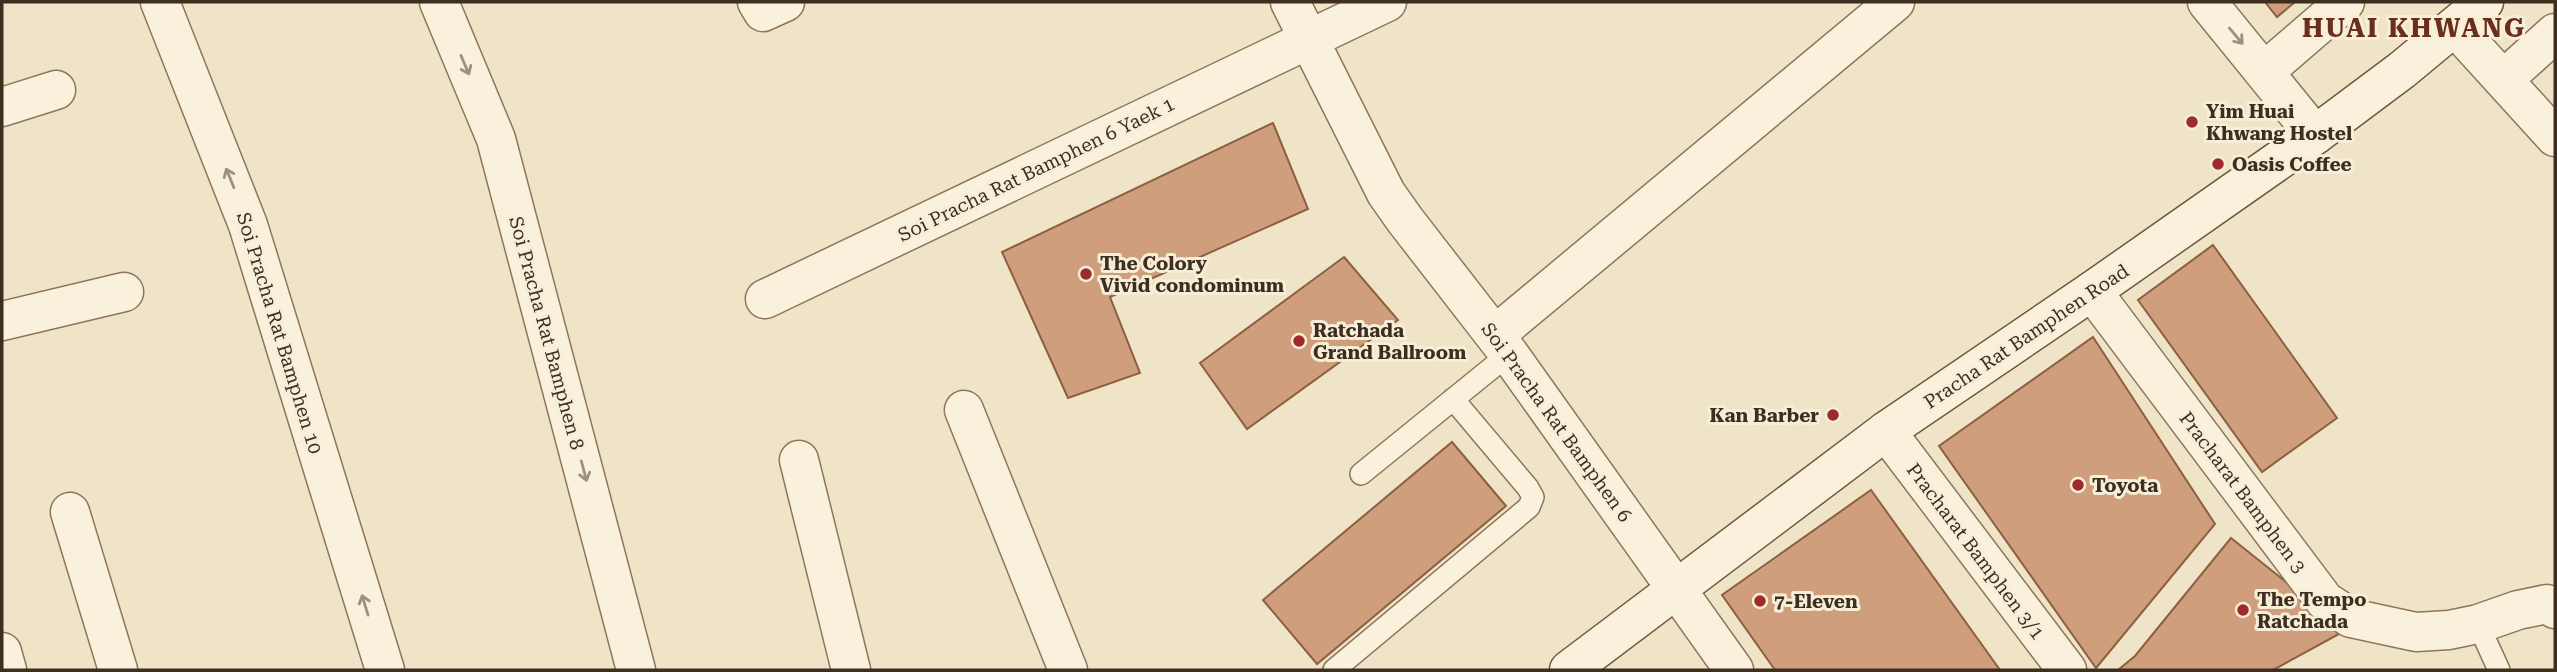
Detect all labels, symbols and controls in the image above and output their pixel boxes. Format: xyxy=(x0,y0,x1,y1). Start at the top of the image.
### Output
district label: HUAI KHWANG xyxy=(2302,13,2526,43)
one-way arrow xyxy=(2228,27,2244,45)
one-way arrow xyxy=(459,53,472,75)
street label: Soi Pracha Rat Bamphen 6 Yaek 1 xyxy=(894,92,1178,247)
place label: Yim Huai Khwang Hostel xyxy=(2206,100,2352,145)
marker: Yim Huai Khwang Hostel xyxy=(2184,114,2200,130)
place label: Oasis Coffee xyxy=(2232,153,2352,176)
marker: Oasis Coffee xyxy=(2210,156,2226,172)
one-way arrow xyxy=(222,168,235,189)
street label: Soi Pracha Rat Bamphen 10 xyxy=(232,210,327,457)
street label: Soi Pracha Rat Bamphen 8 xyxy=(504,214,589,452)
place label: The Colory Vivid condominum xyxy=(1100,252,1285,297)
street label: Pracha Rat Bamphen Road xyxy=(1919,259,2133,414)
marker: The Colory Vivid condominum xyxy=(1078,266,1094,282)
street label: Soi Pracha Rat Bamphen 6 xyxy=(1477,318,1637,526)
place label: Ratchada Grand Ballroom xyxy=(1313,319,1467,364)
marker: Ratchada Grand Ballroom xyxy=(1291,333,1307,349)
place label: Kan Barber xyxy=(1710,404,1819,427)
marker: Kan Barber xyxy=(1825,407,1841,423)
street label: Pracharat Bamphen 3 xyxy=(2174,407,2311,577)
one-way arrow xyxy=(578,459,591,481)
street label: Pracharat Bamphen 3/1 xyxy=(1902,459,2049,644)
place label: Toyota xyxy=(2092,474,2158,497)
marker: Toyota xyxy=(2070,477,2086,493)
place label: The Tempo Ratchada xyxy=(2257,588,2366,633)
place label: 7-Eleven xyxy=(1774,590,1858,613)
marker: 7-Eleven xyxy=(1752,593,1768,609)
one-way arrow xyxy=(357,594,370,616)
marker: The Tempo Ratchada xyxy=(2235,602,2251,618)

